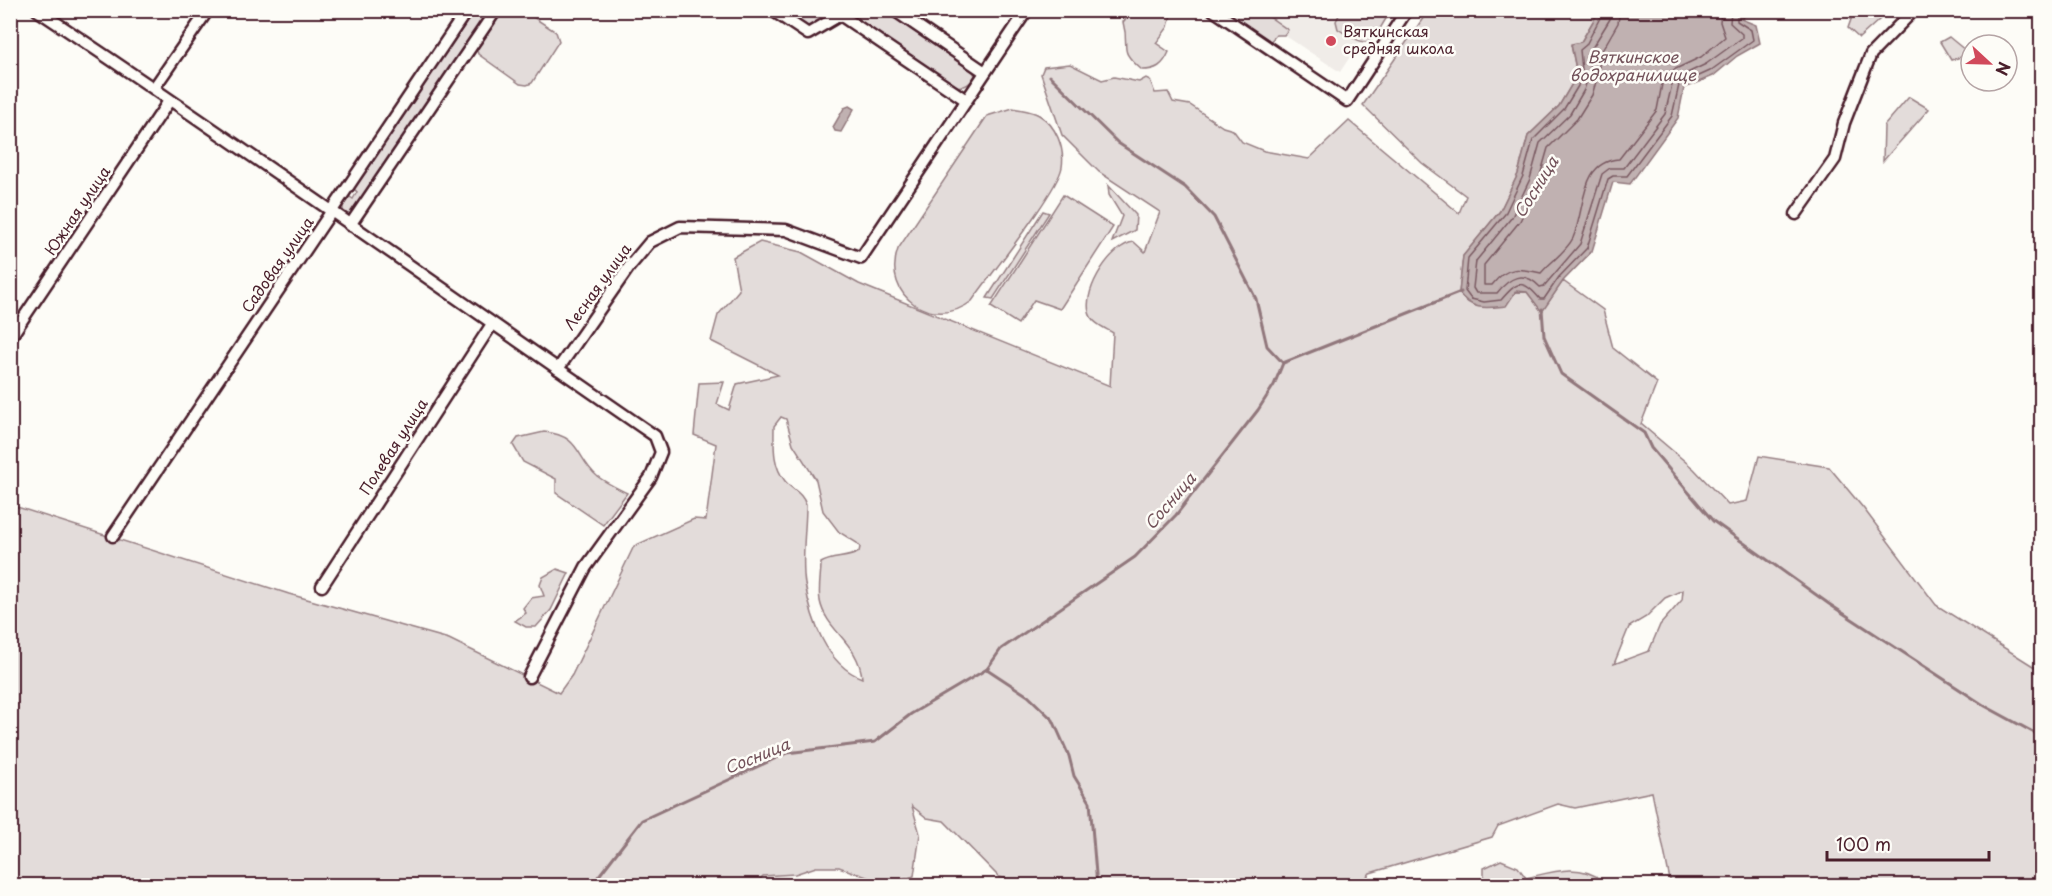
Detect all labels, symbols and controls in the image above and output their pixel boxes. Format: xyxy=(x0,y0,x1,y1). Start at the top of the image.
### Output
place label: Вяткинская средняя школа xyxy=(1343,19,1455,59)
north arrow xyxy=(1959,33,2019,93)
marker: Вяткинская средняя школа xyxy=(1324,34,1338,48)
water label: Вяткинское водохранилище xyxy=(1570,44,1697,86)
text: N xyxy=(1990,59,2017,79)
water label: Сосница xyxy=(1507,150,1564,222)
street label: Южная улица xyxy=(38,161,115,259)
street label: Садовая улица xyxy=(235,211,319,317)
street label: Лесная улица xyxy=(558,238,636,334)
street label: Полевая улица xyxy=(353,393,433,499)
water label: Сосница xyxy=(1138,466,1201,534)
water label: Сосница xyxy=(720,731,794,779)
scale bar xyxy=(1827,824,1989,862)
text: 100 m xyxy=(1836,830,1891,857)

